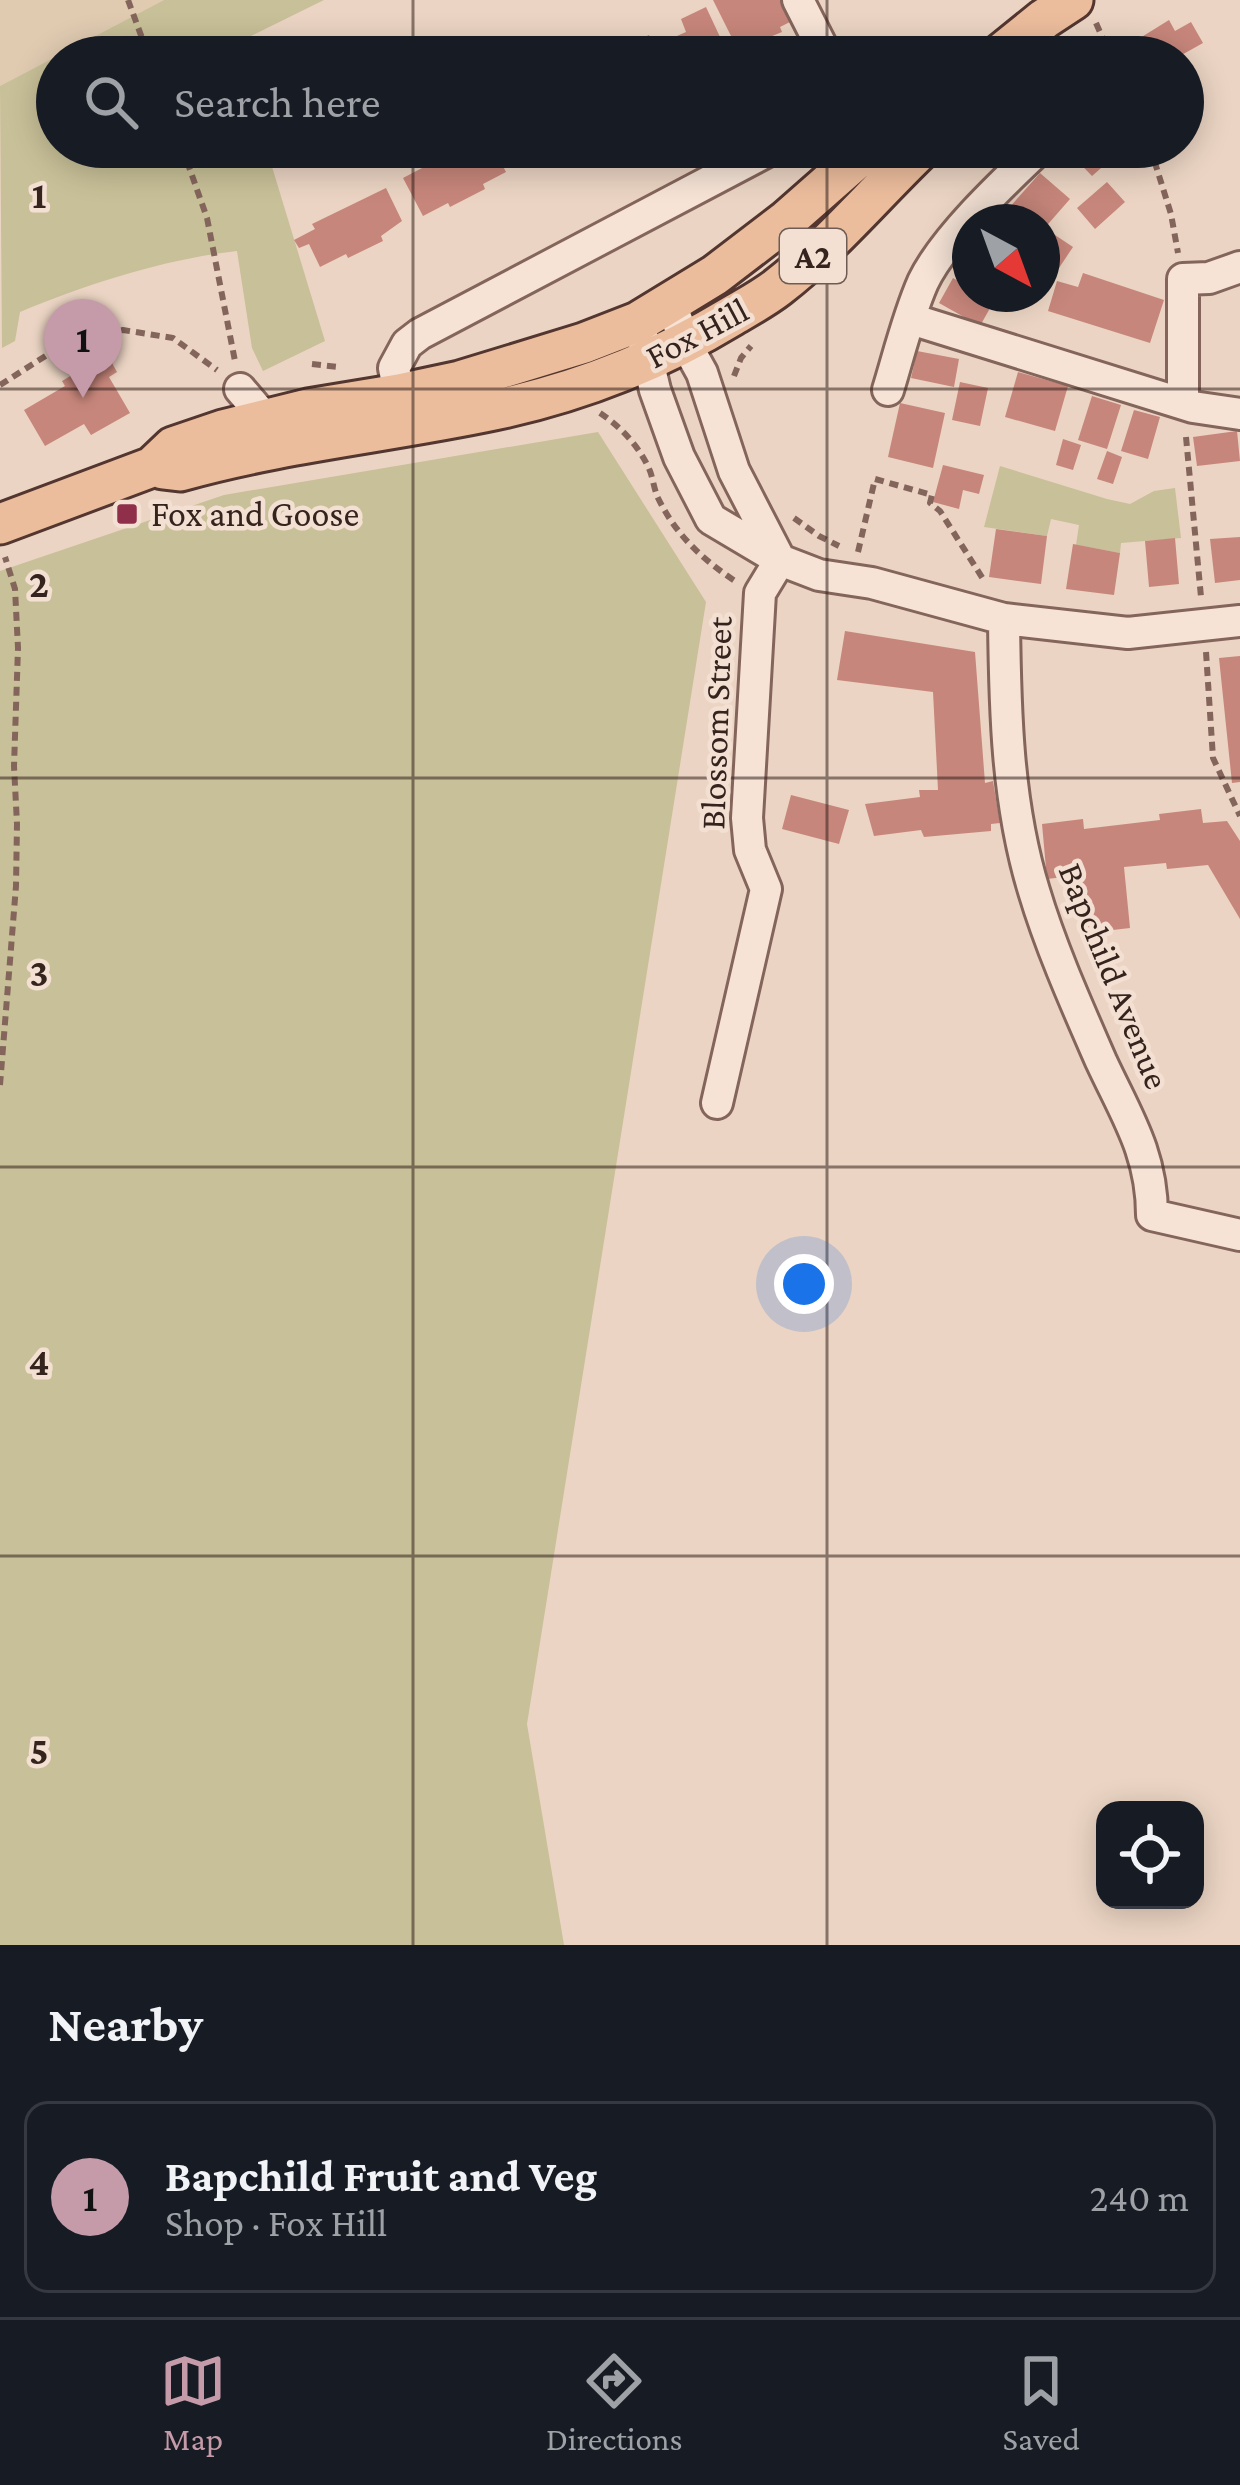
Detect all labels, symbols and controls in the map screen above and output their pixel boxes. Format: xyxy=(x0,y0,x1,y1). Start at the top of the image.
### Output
search box xyxy=(36,36,1204,168)
icon: search xyxy=(78,69,144,135)
text: Search here xyxy=(174,77,381,127)
text: 1 xyxy=(32,173,46,216)
north arrow xyxy=(952,204,1060,312)
road number: A2 xyxy=(780,229,846,283)
street label: Fox Hill xyxy=(639,290,755,376)
pin: 1 xyxy=(44,299,122,398)
place label: Fox and Goose xyxy=(151,494,359,534)
marker: Fox and Goose xyxy=(114,501,140,527)
text: 2 xyxy=(29,562,49,605)
street label: Blossom Street xyxy=(692,615,740,830)
street label: Bapchild Avenue xyxy=(1051,857,1177,1095)
text: 3 xyxy=(29,951,49,994)
your location xyxy=(774,1254,834,1314)
text: 4 xyxy=(28,1340,50,1383)
text: 5 xyxy=(29,1729,49,1772)
map controls xyxy=(1096,1801,1204,1909)
button: locate xyxy=(1096,1801,1204,1909)
text: Nearby xyxy=(48,1995,203,2052)
text: Bapchild Fruit and Veg xyxy=(165,2151,597,2201)
text: 1 xyxy=(83,2176,97,2219)
text: 240 m xyxy=(1090,2176,1189,2219)
text: Shop · Fox Hill xyxy=(165,2201,387,2244)
tab: Map xyxy=(160,2348,226,2457)
tab: Directions xyxy=(546,2348,683,2457)
tab: Saved xyxy=(1003,2348,1080,2457)

